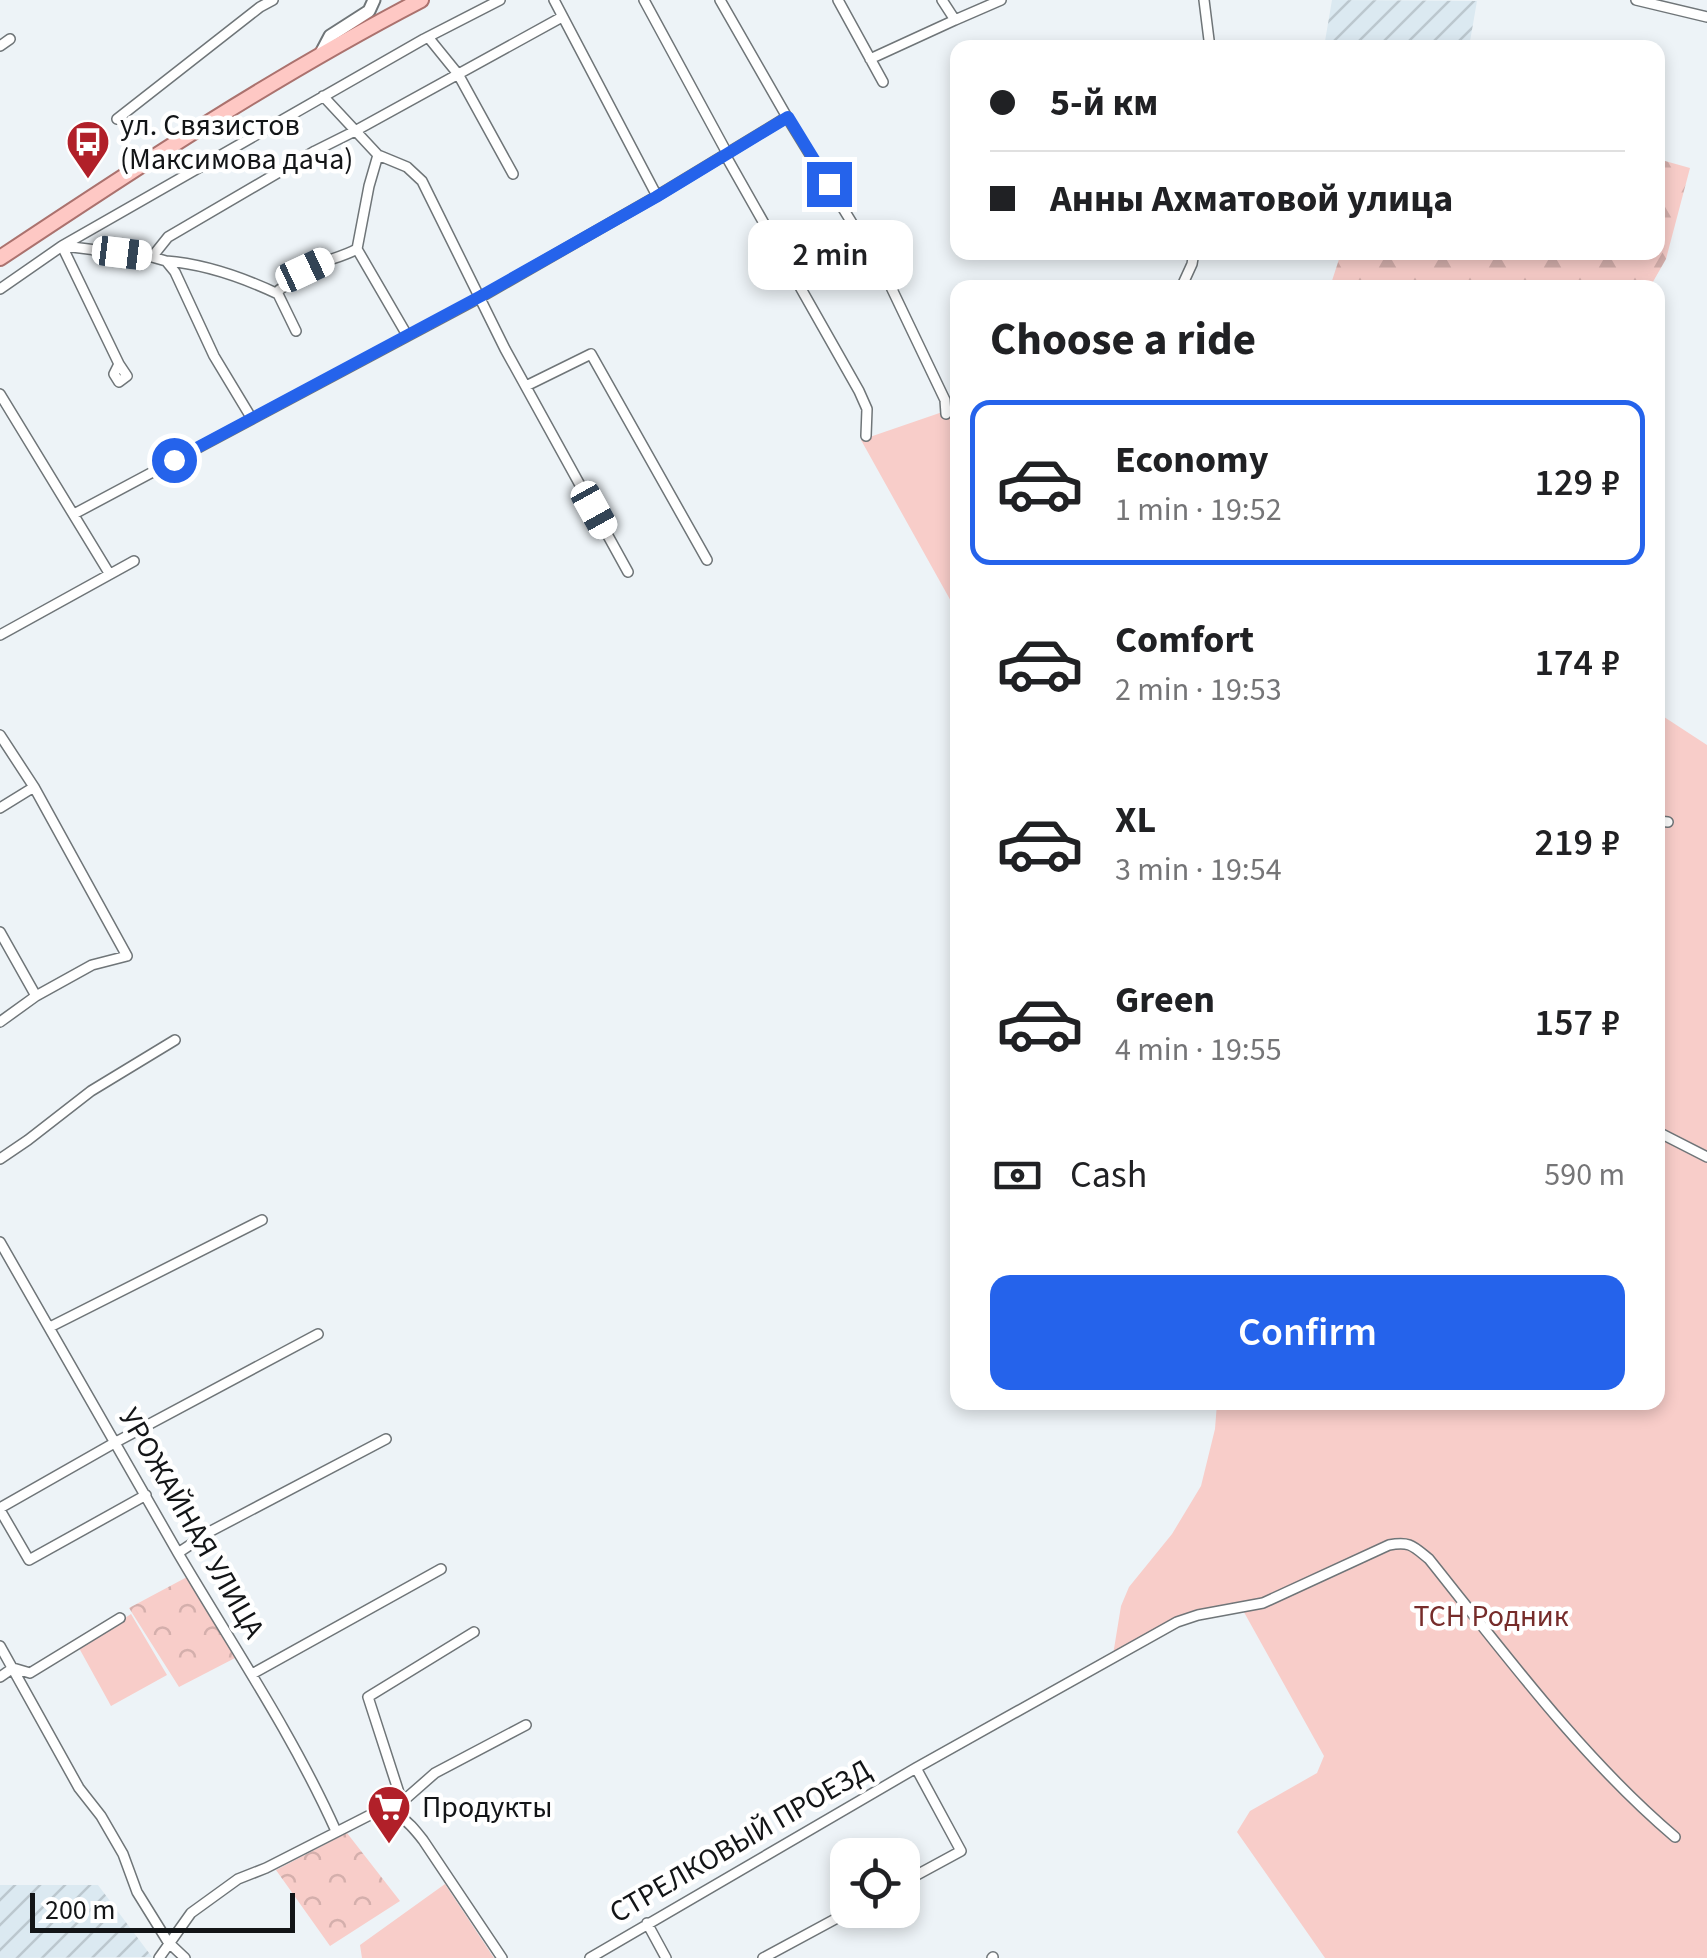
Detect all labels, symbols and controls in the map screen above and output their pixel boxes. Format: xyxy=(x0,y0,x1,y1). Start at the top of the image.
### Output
text: 5-й км xyxy=(1050,76,1158,130)
place label: ул. Связистов (Максимова дача) xyxy=(120,104,353,181)
bus stop icon: ул. Связистов (Максимова дача) xyxy=(65,119,111,180)
route end xyxy=(807,162,852,207)
text: Анны Ахматовой улица xyxy=(1050,172,1453,226)
callout: 2 min xyxy=(746,219,912,289)
text: 2 min xyxy=(792,232,869,278)
car xyxy=(90,234,154,272)
car xyxy=(271,244,339,296)
text: Choose a ride xyxy=(990,308,1256,372)
text: Economy xyxy=(1115,433,1268,487)
route start xyxy=(152,438,197,483)
icon: car xyxy=(995,438,1085,528)
text: 129 ₽ xyxy=(1534,456,1620,510)
car xyxy=(566,476,622,544)
text: 1 min · 19:52 xyxy=(1115,487,1282,533)
text: Comfort xyxy=(1115,613,1254,667)
icon: car xyxy=(995,618,1085,708)
text: 174 ₽ xyxy=(1534,636,1620,690)
text: 2 min · 19:53 xyxy=(1115,667,1282,713)
text: XL xyxy=(1115,793,1156,847)
icon: car xyxy=(995,798,1085,888)
text: 219 ₽ xyxy=(1534,816,1620,870)
text: 3 min · 19:54 xyxy=(1115,847,1282,893)
text: Green xyxy=(1115,973,1215,1027)
icon: car xyxy=(995,978,1085,1068)
text: 157 ₽ xyxy=(1534,996,1620,1050)
text: 4 min · 19:55 xyxy=(1115,1027,1282,1073)
icon: cash xyxy=(990,1148,1045,1203)
text: Cash xyxy=(1070,1148,1147,1202)
text: 590 m xyxy=(1544,1152,1625,1198)
button: Confirm xyxy=(990,1275,1625,1390)
street label: УРОЖАЙНАЯ УЛИЦА xyxy=(108,1400,276,1647)
park label: ТСН Родник xyxy=(1413,1595,1569,1638)
street label: СТРЕЛКОВЫЙ ПРОЕЗД xyxy=(602,1749,879,1934)
supermarket icon: Продукты xyxy=(366,1784,412,1845)
place label: Продукты xyxy=(422,1786,553,1829)
map controls xyxy=(830,1838,920,1928)
button: locate xyxy=(830,1838,920,1928)
scale bar xyxy=(30,1888,295,1932)
text: 200 m xyxy=(45,1890,116,1930)

